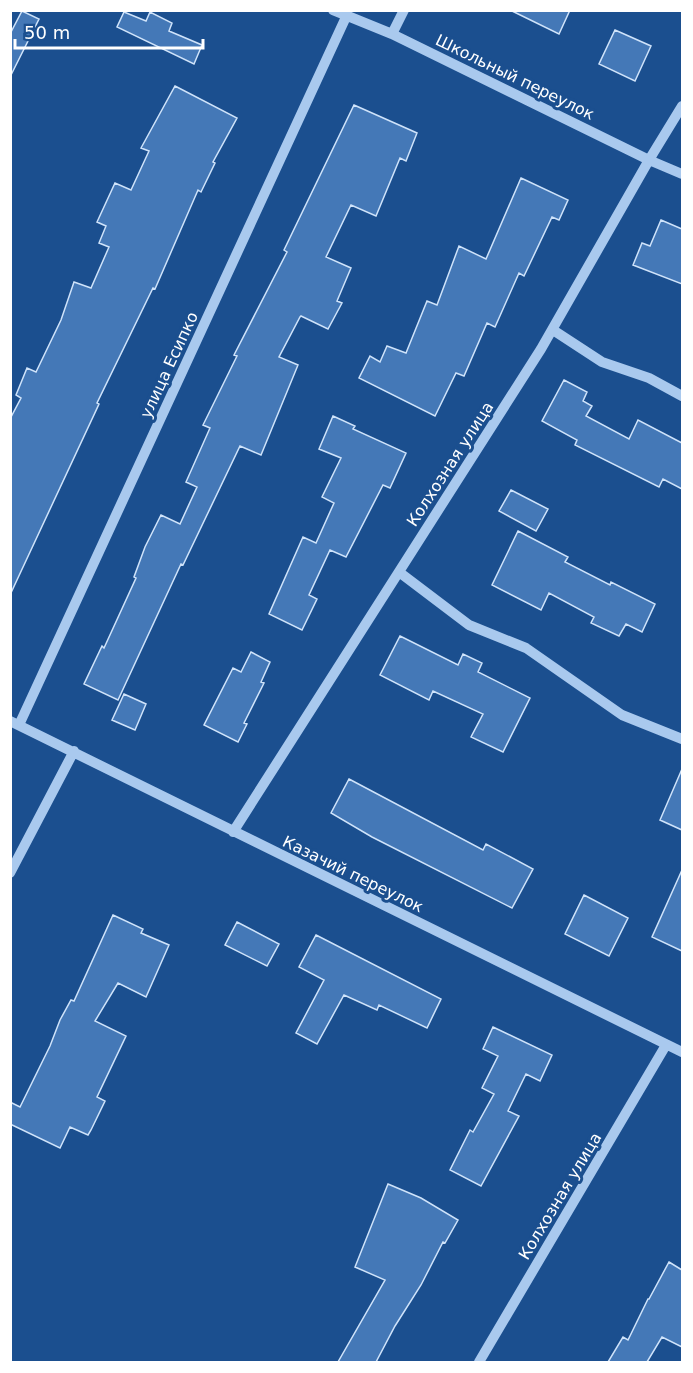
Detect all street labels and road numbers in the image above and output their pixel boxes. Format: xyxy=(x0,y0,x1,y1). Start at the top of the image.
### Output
street label: Школьный переулок xyxy=(433,30,598,124)
street label: улица Есипко xyxy=(136,309,202,421)
street label: Колхозная улица xyxy=(403,398,497,530)
street label: Казачий переулок xyxy=(280,832,427,916)
street label: Колхозная улица xyxy=(515,1129,605,1263)

